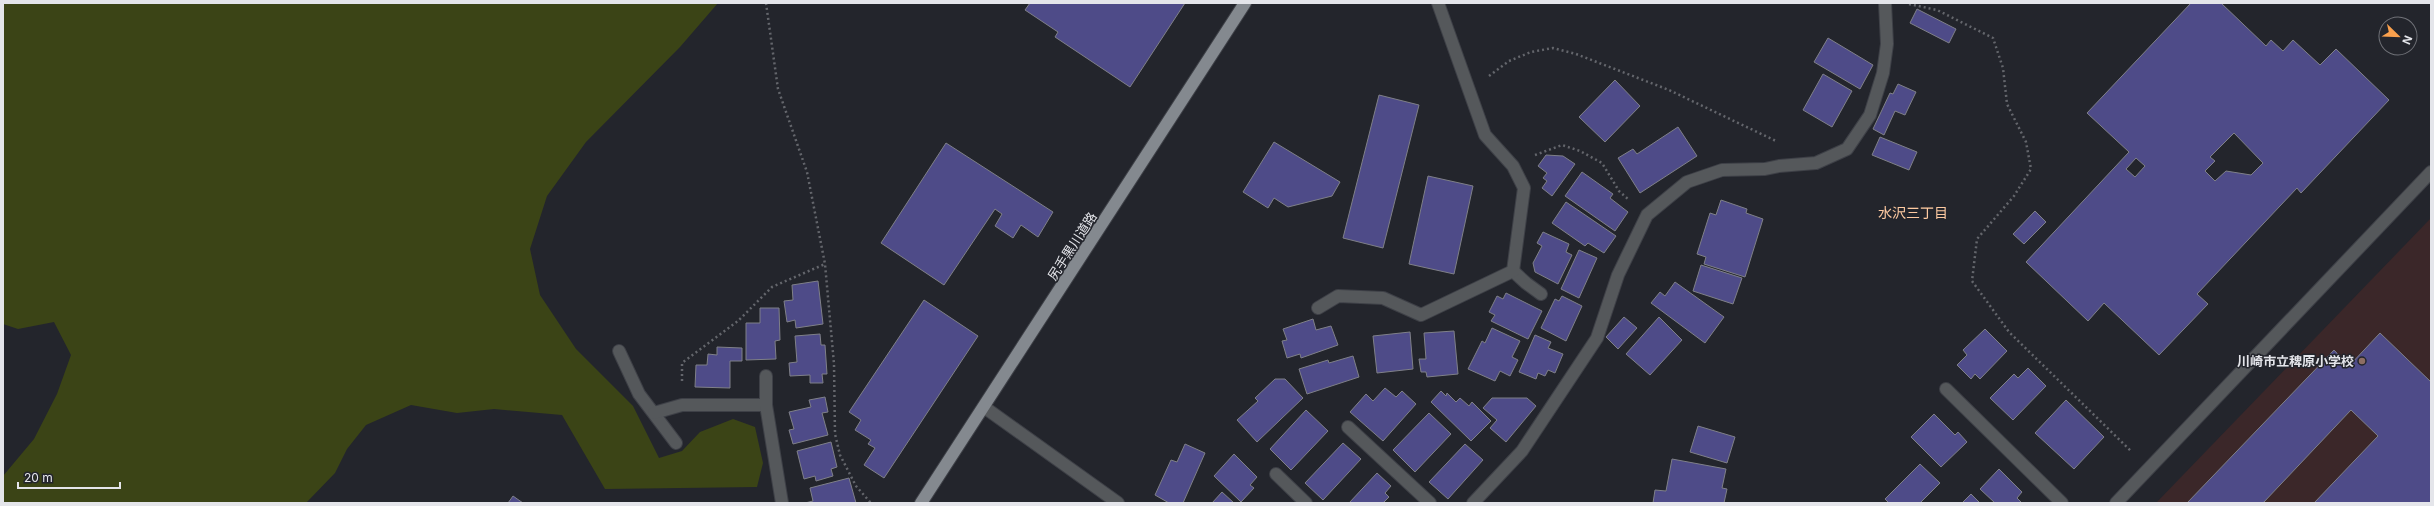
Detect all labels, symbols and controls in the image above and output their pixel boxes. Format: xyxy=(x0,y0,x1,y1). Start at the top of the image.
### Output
north arrow xyxy=(2378,16,2418,56)
text: N xyxy=(2399,33,2415,47)
district label: 水沢三丁目 xyxy=(1878,204,1948,221)
street label: 尻手黒川道路 xyxy=(1044,209,1100,283)
place label: 川崎市立稗原小学校 xyxy=(2237,353,2354,369)
marker: 川崎市立稗原小学校 xyxy=(2357,356,2367,366)
scale bar xyxy=(18,464,120,490)
text: 20 m xyxy=(24,470,53,485)

